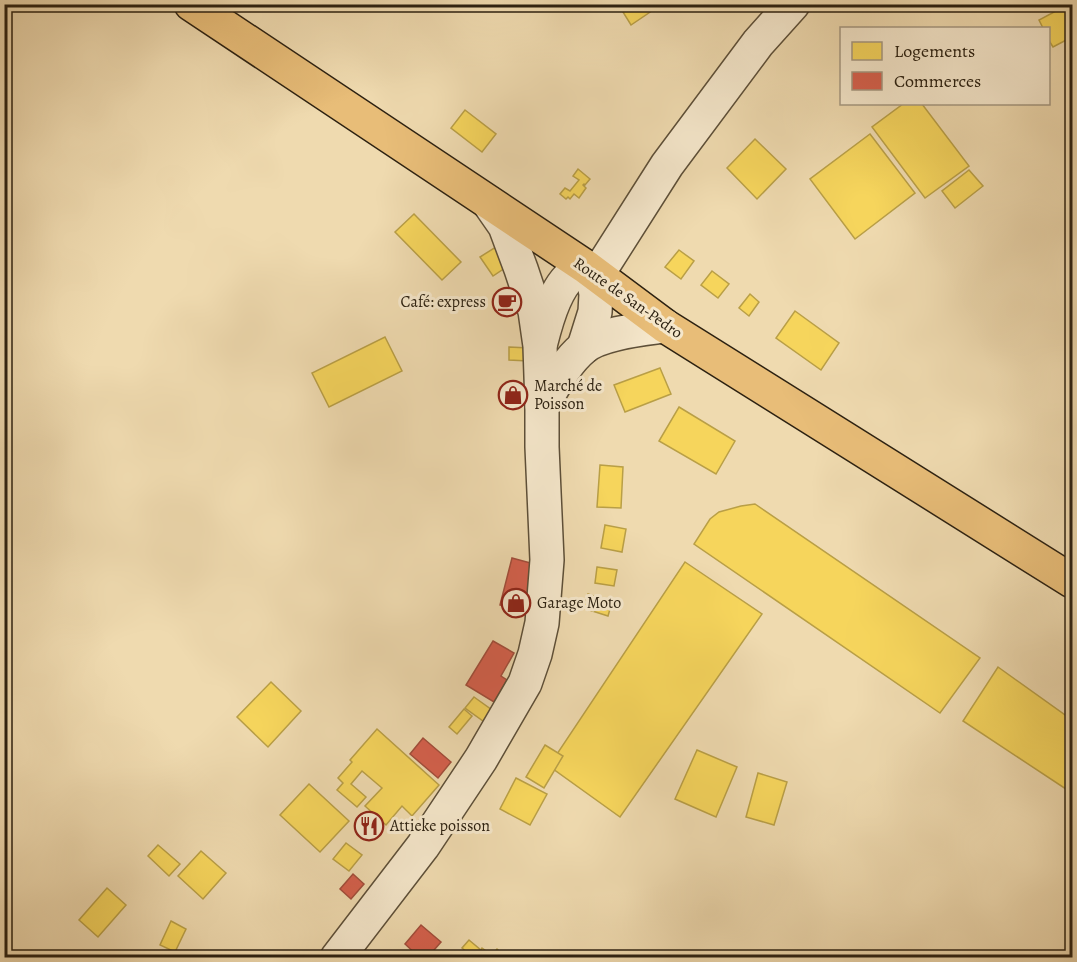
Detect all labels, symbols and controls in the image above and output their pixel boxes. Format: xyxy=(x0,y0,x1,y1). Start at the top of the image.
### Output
legend xyxy=(840,27,1050,105)
text: Logements xyxy=(894,39,975,63)
text: Commerces xyxy=(894,69,981,93)
street label: Route de San-Pedro xyxy=(569,252,687,344)
cafe icon: Café: express xyxy=(491,286,523,318)
place label: Café: express xyxy=(400,291,486,313)
place label: Marché de Poisson xyxy=(534,375,602,415)
shop icon: Marché de Poisson xyxy=(497,379,529,411)
shop icon: Garage Moto xyxy=(500,587,532,619)
place label: Garage Moto xyxy=(537,592,621,614)
restaurant icon: Attieke poisson xyxy=(353,810,385,842)
place label: Attieke poisson xyxy=(389,815,490,837)

